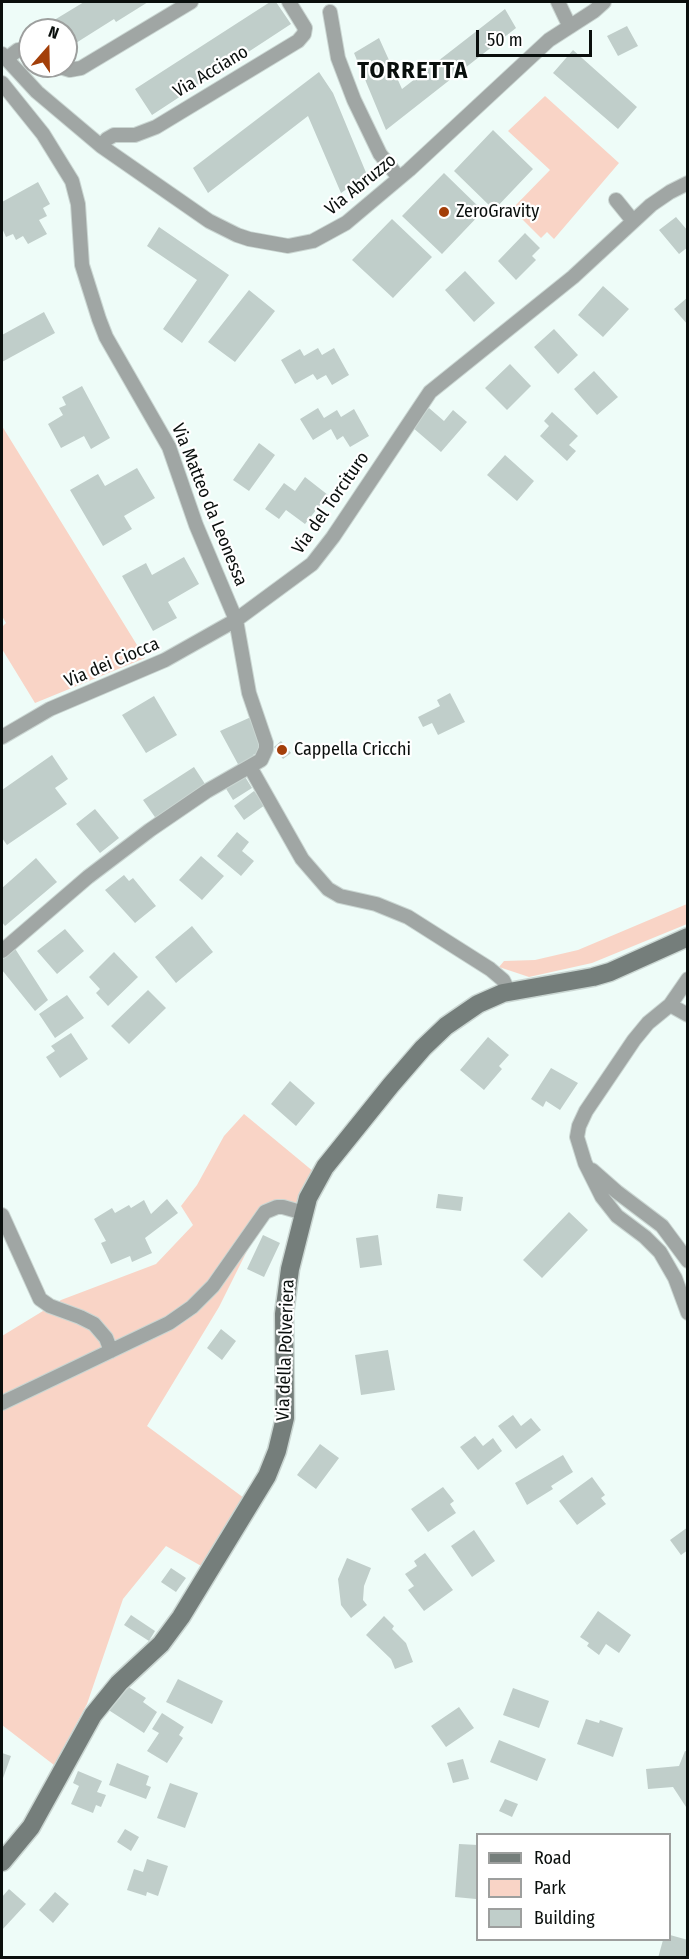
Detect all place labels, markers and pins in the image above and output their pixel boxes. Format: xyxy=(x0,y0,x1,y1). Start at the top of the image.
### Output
place label: ZeroGravity xyxy=(456,201,539,223)
marker: ZeroGravity xyxy=(437,205,451,219)
place label: Cappella Cricchi xyxy=(294,739,411,761)
marker: Cappella Cricchi xyxy=(275,743,289,757)

